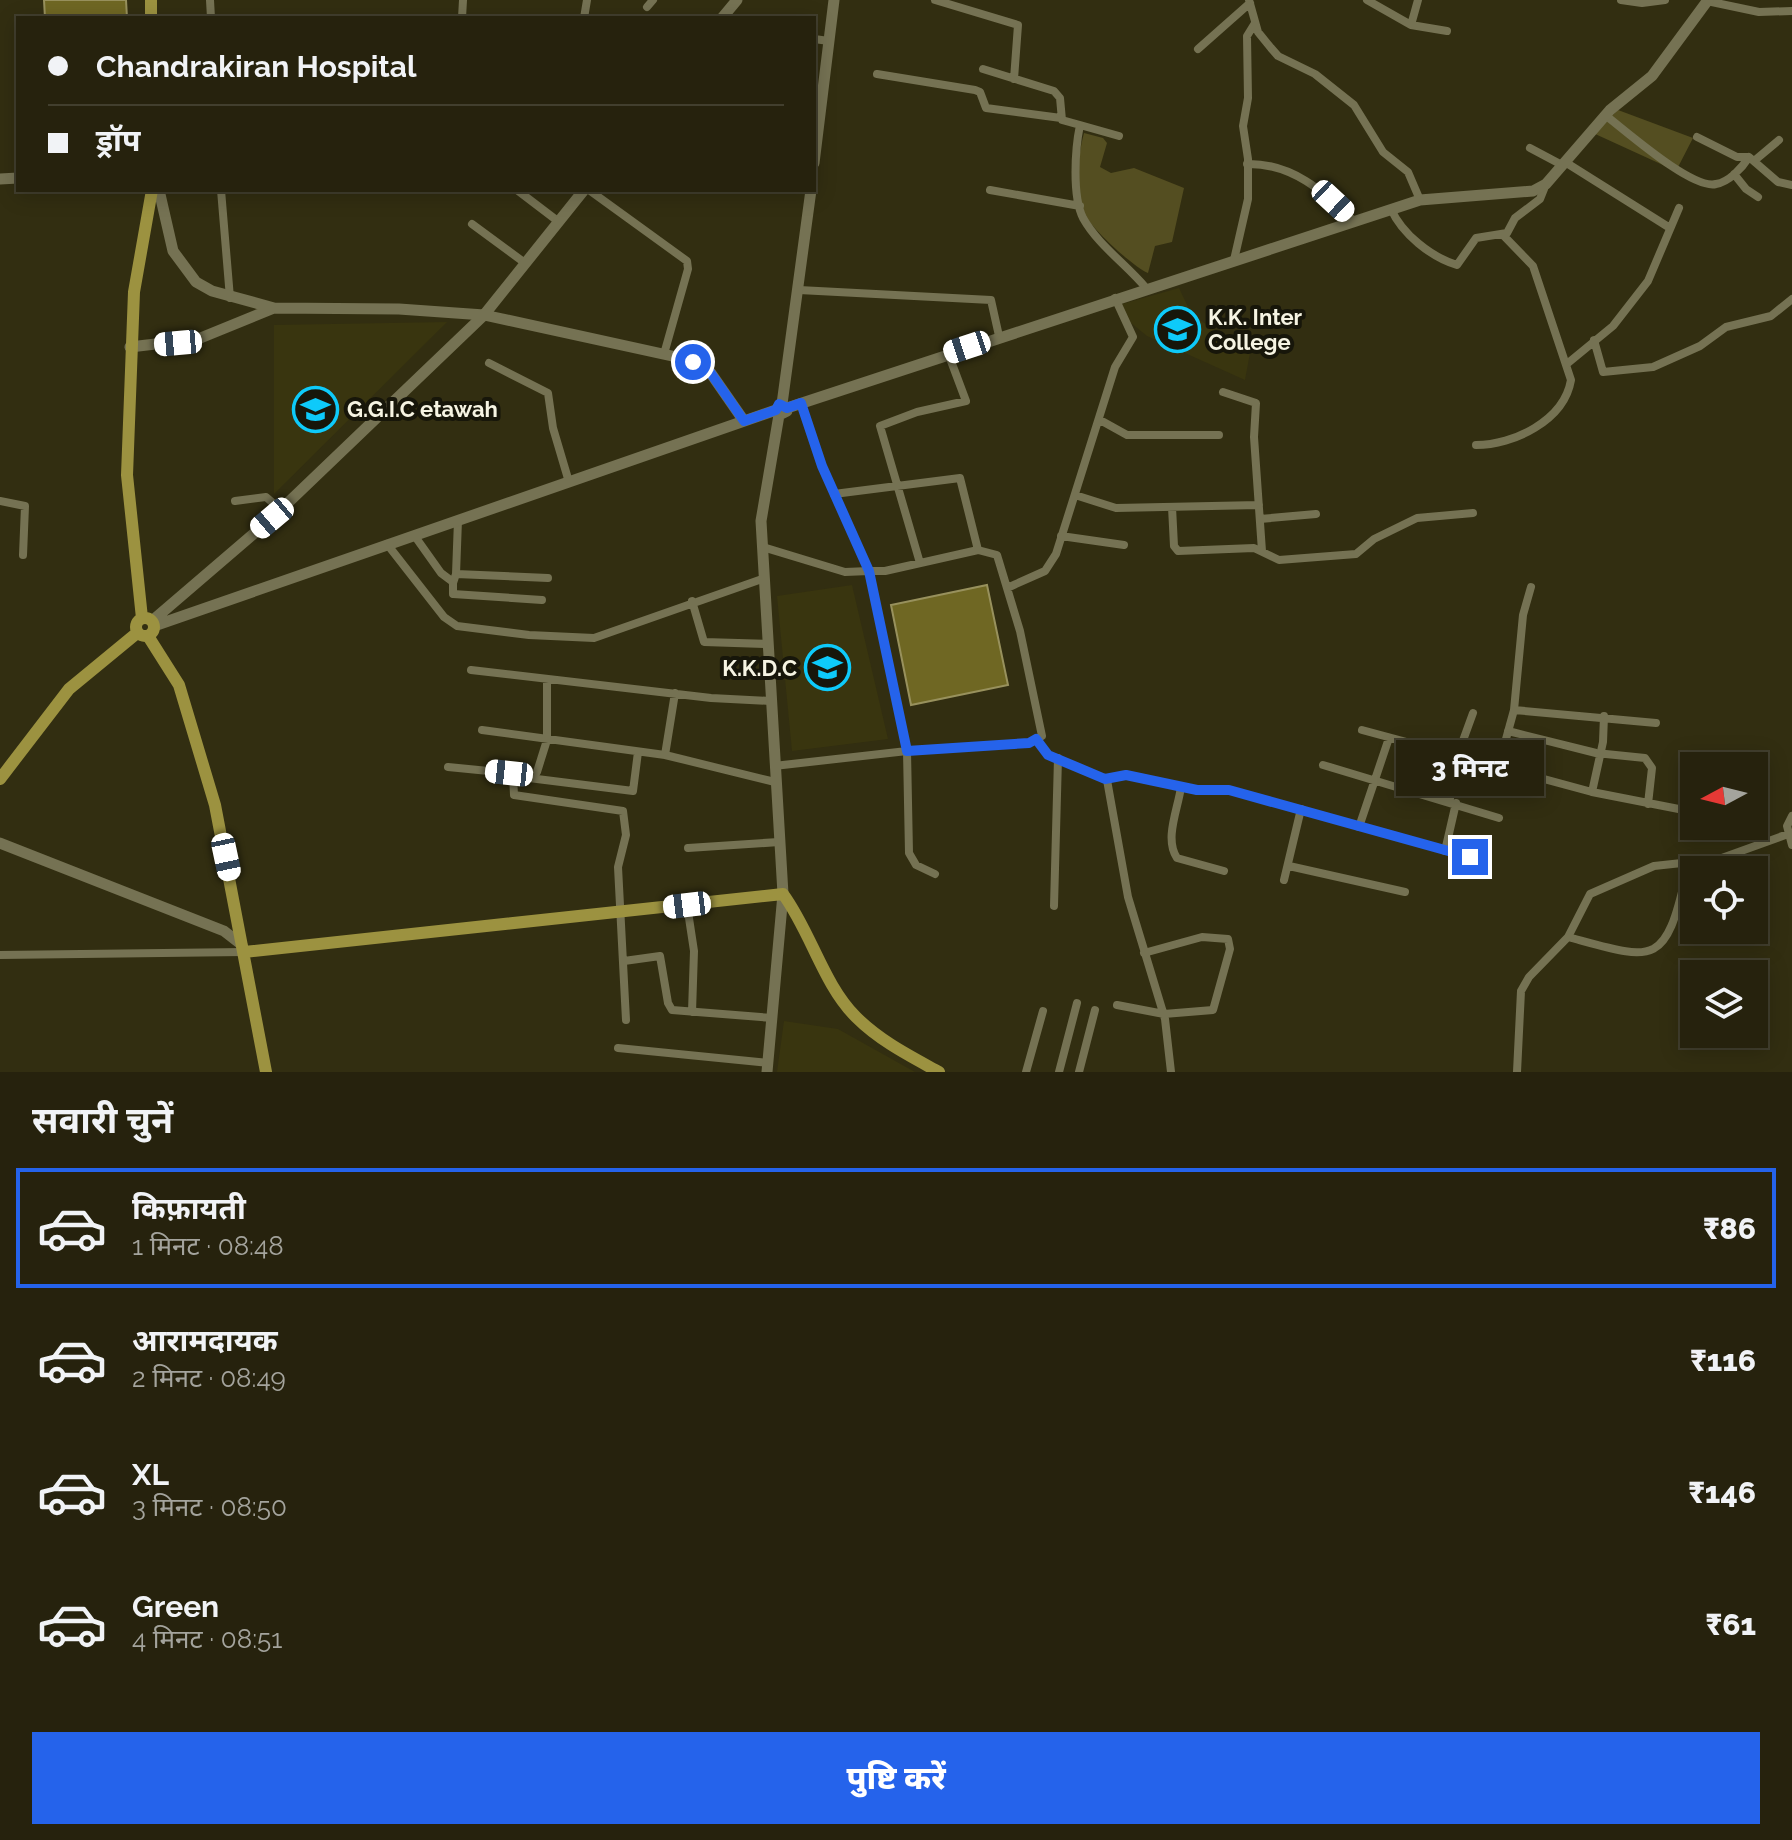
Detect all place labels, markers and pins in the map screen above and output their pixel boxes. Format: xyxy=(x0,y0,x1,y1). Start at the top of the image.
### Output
place label: K.K. Inter College xyxy=(1208,304,1303,355)
school or university icon: K.K. Inter College xyxy=(1153,306,1201,354)
school or university icon: G.G.I.C etawah xyxy=(292,385,340,433)
place label: G.G.I.C etawah xyxy=(347,396,498,422)
school or university icon: K.K.D.C xyxy=(804,644,852,692)
place label: K.K.D.C xyxy=(722,655,797,681)

